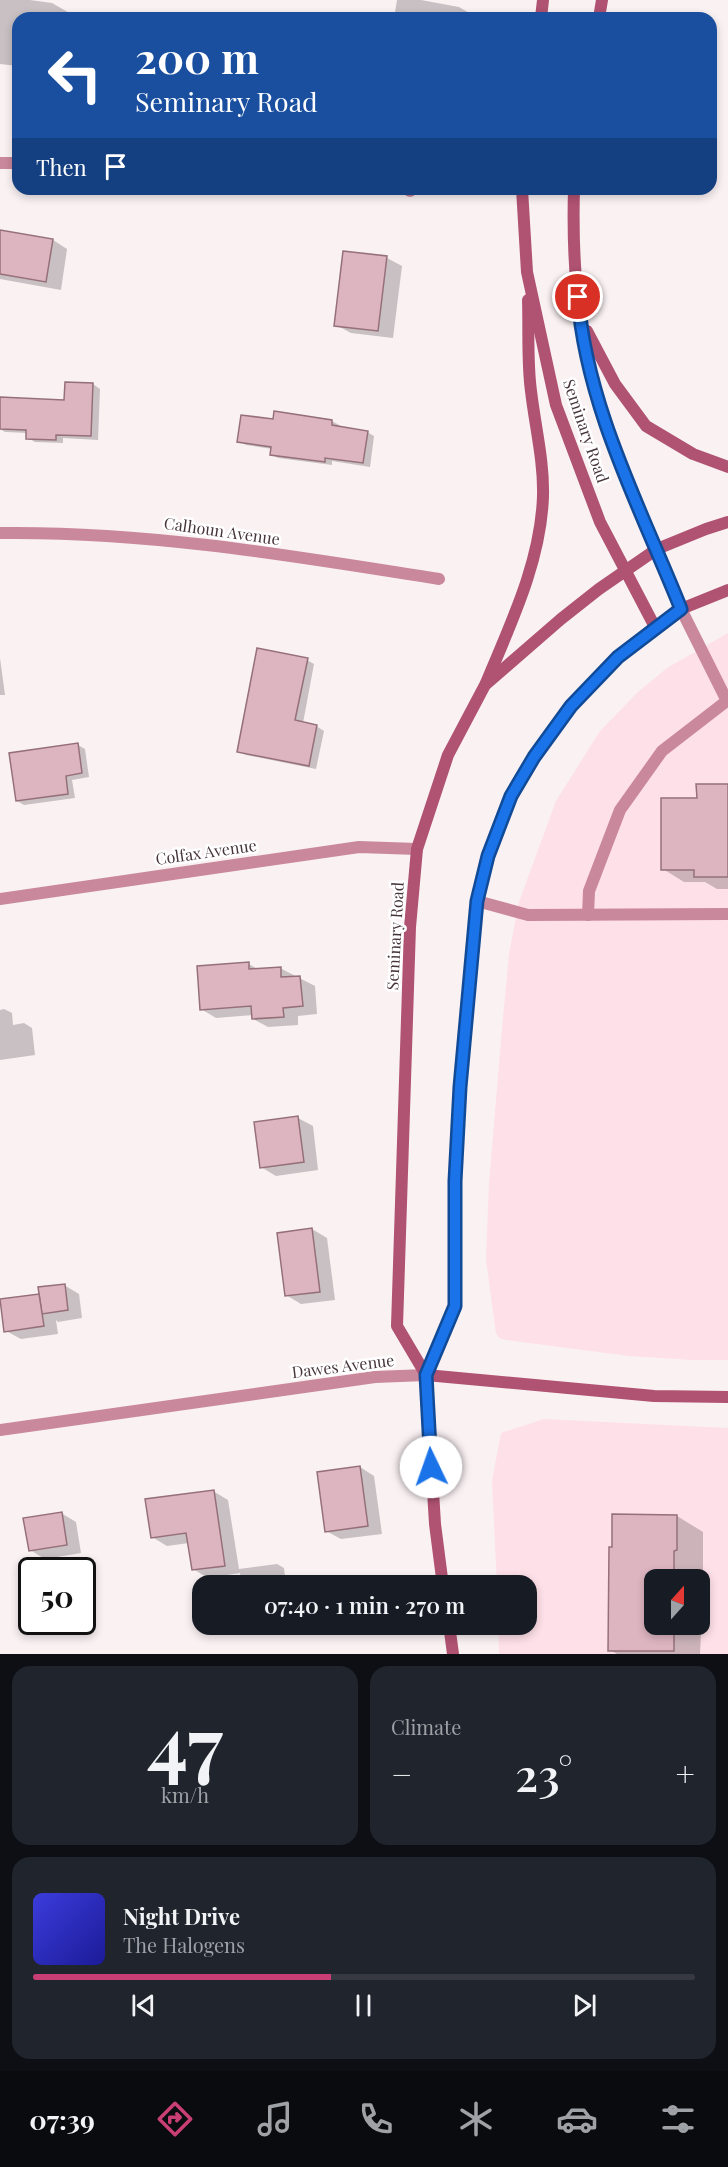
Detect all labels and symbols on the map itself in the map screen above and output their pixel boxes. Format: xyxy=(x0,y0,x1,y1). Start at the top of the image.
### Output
pin xyxy=(552,271,603,322)
street label: Seminary Road xyxy=(559,376,614,485)
street label: Calhoun Avenue xyxy=(163,512,281,549)
street label: Colfax Avenue xyxy=(154,834,258,869)
street label: Seminary Road xyxy=(381,881,408,991)
street label: Dawes Avenue xyxy=(291,1349,395,1382)
position arrow xyxy=(399,1435,463,1499)
speed limit sign: 50 xyxy=(18,1557,96,1635)
north arrow xyxy=(644,1569,710,1635)

